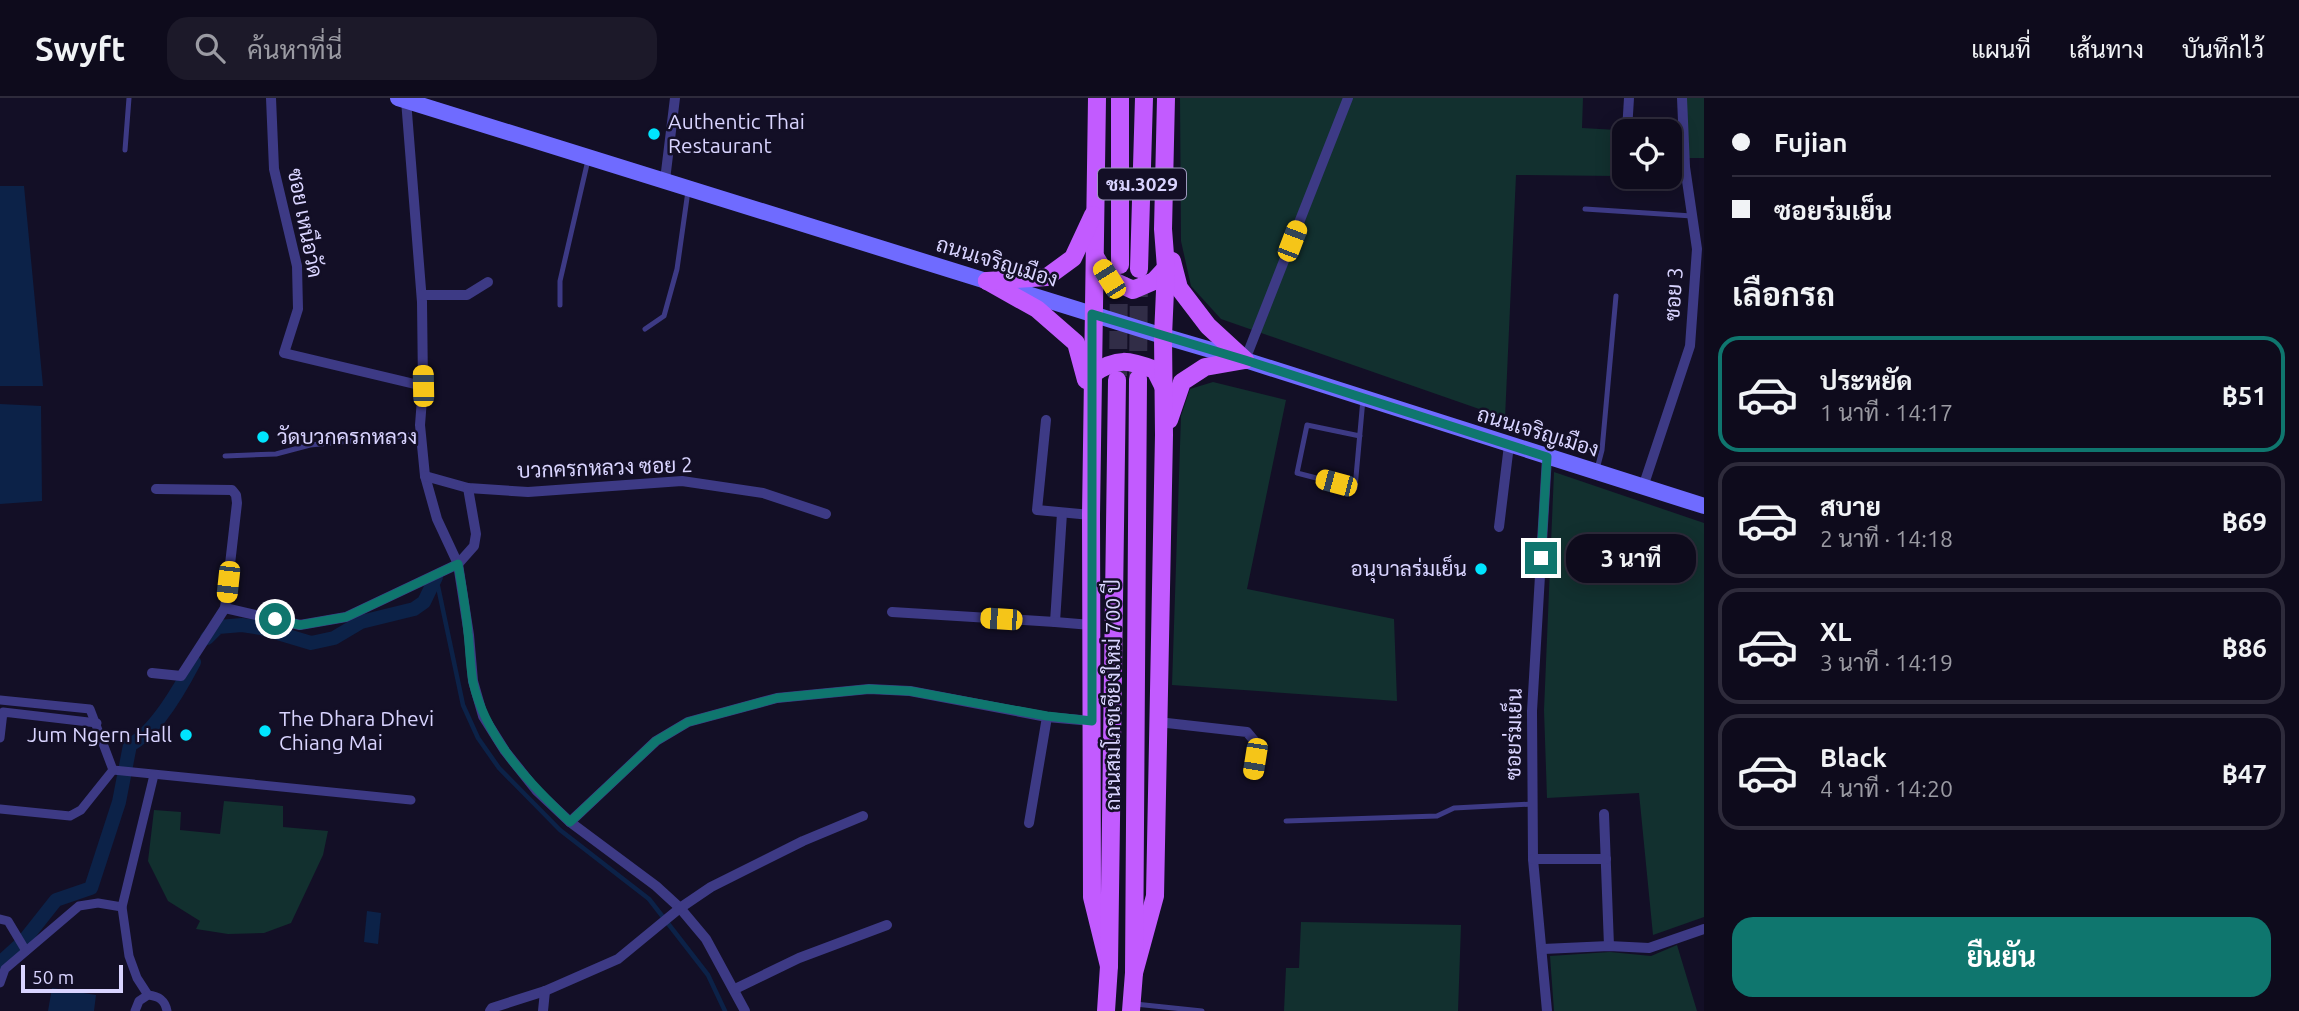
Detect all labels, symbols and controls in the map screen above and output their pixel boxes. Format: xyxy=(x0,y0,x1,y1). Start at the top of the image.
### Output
search box xyxy=(167,17,657,80)
icon: search xyxy=(191,29,229,67)
text: Swyft xyxy=(35,30,125,67)
text: ค้นหาที่นี่ xyxy=(247,35,342,64)
text: แผนที่ xyxy=(1971,36,2031,63)
text: เส้นทาง xyxy=(2069,36,2144,63)
text: บันทึกไว้ xyxy=(2182,36,2264,63)
place label: Authentic Thai Restaurant xyxy=(668,109,805,157)
map controls xyxy=(1612,119,1682,189)
button: locate xyxy=(1612,119,1682,189)
marker: Authentic Thai Restaurant xyxy=(646,126,662,142)
text: Fujian xyxy=(1774,128,1848,157)
street label: ซอย เหนือวัด xyxy=(284,166,329,280)
road number: ชม.3029 xyxy=(1098,169,1186,200)
text: ซอยร่มเย็น xyxy=(1774,196,1892,225)
car xyxy=(1275,218,1310,264)
street label: ถนนเจริญเมือง xyxy=(933,230,1061,292)
car xyxy=(1089,256,1130,302)
street label: ซอย 3 xyxy=(1659,266,1687,322)
text: เลือกรถ xyxy=(1732,276,1835,312)
icon: car xyxy=(1736,363,1799,426)
car xyxy=(413,365,434,407)
text: ประหยัด xyxy=(1820,366,1913,395)
text: ฿51 xyxy=(2222,381,2267,410)
street label: ถนนเจริญเมือง xyxy=(1474,400,1602,462)
text: 1 นาที · 14:17 xyxy=(1820,400,1953,425)
place label: วัดบวกครกหลวง xyxy=(277,424,417,448)
marker: วัดบวกครกหลวง xyxy=(255,429,271,445)
street label: บวกครกหลวง ซอย 2 xyxy=(517,452,693,482)
car xyxy=(1313,467,1360,499)
icon: car xyxy=(1736,489,1799,552)
text: สบาย xyxy=(1820,492,1881,521)
text: ฿69 xyxy=(2222,507,2267,536)
text: 2 นาที · 14:18 xyxy=(1820,526,1953,551)
callout: 3 นาที xyxy=(1566,533,1695,582)
route end xyxy=(1525,542,1557,574)
text: 3 นาที xyxy=(1601,546,1661,571)
place label: อนุบาลร่มเย็น xyxy=(1350,554,1467,583)
car xyxy=(216,560,241,604)
marker: อนุบาลร่มเย็น xyxy=(1473,561,1489,577)
street label: ถนนสมโภชเชียงใหม่ 700 ปี xyxy=(1099,579,1124,811)
route start xyxy=(259,603,291,635)
car xyxy=(980,607,1023,631)
icon: car xyxy=(1736,615,1799,678)
text: XL xyxy=(1820,617,1851,646)
text: ฿86 xyxy=(2222,633,2267,662)
text: 3 นาที · 14:19 xyxy=(1820,650,1953,675)
street label: ซอยร่มเย็น xyxy=(1498,688,1526,780)
place label: The Dhara Dhevi Chiang Mai xyxy=(279,706,434,754)
place label: Jum Ngern Hall xyxy=(27,722,172,746)
marker: The Dhara Dhevi Chiang Mai xyxy=(257,723,273,739)
marker: Jum Ngern Hall xyxy=(178,727,194,743)
car xyxy=(1242,737,1269,781)
icon: car xyxy=(1736,741,1799,804)
text: Black xyxy=(1820,743,1887,772)
text: ฿47 xyxy=(2222,759,2267,788)
text: 4 นาที · 14:20 xyxy=(1820,776,1953,801)
button: ยืนยัน xyxy=(1732,917,2271,997)
scale bar xyxy=(21,962,122,994)
text: 50 m xyxy=(32,966,74,988)

